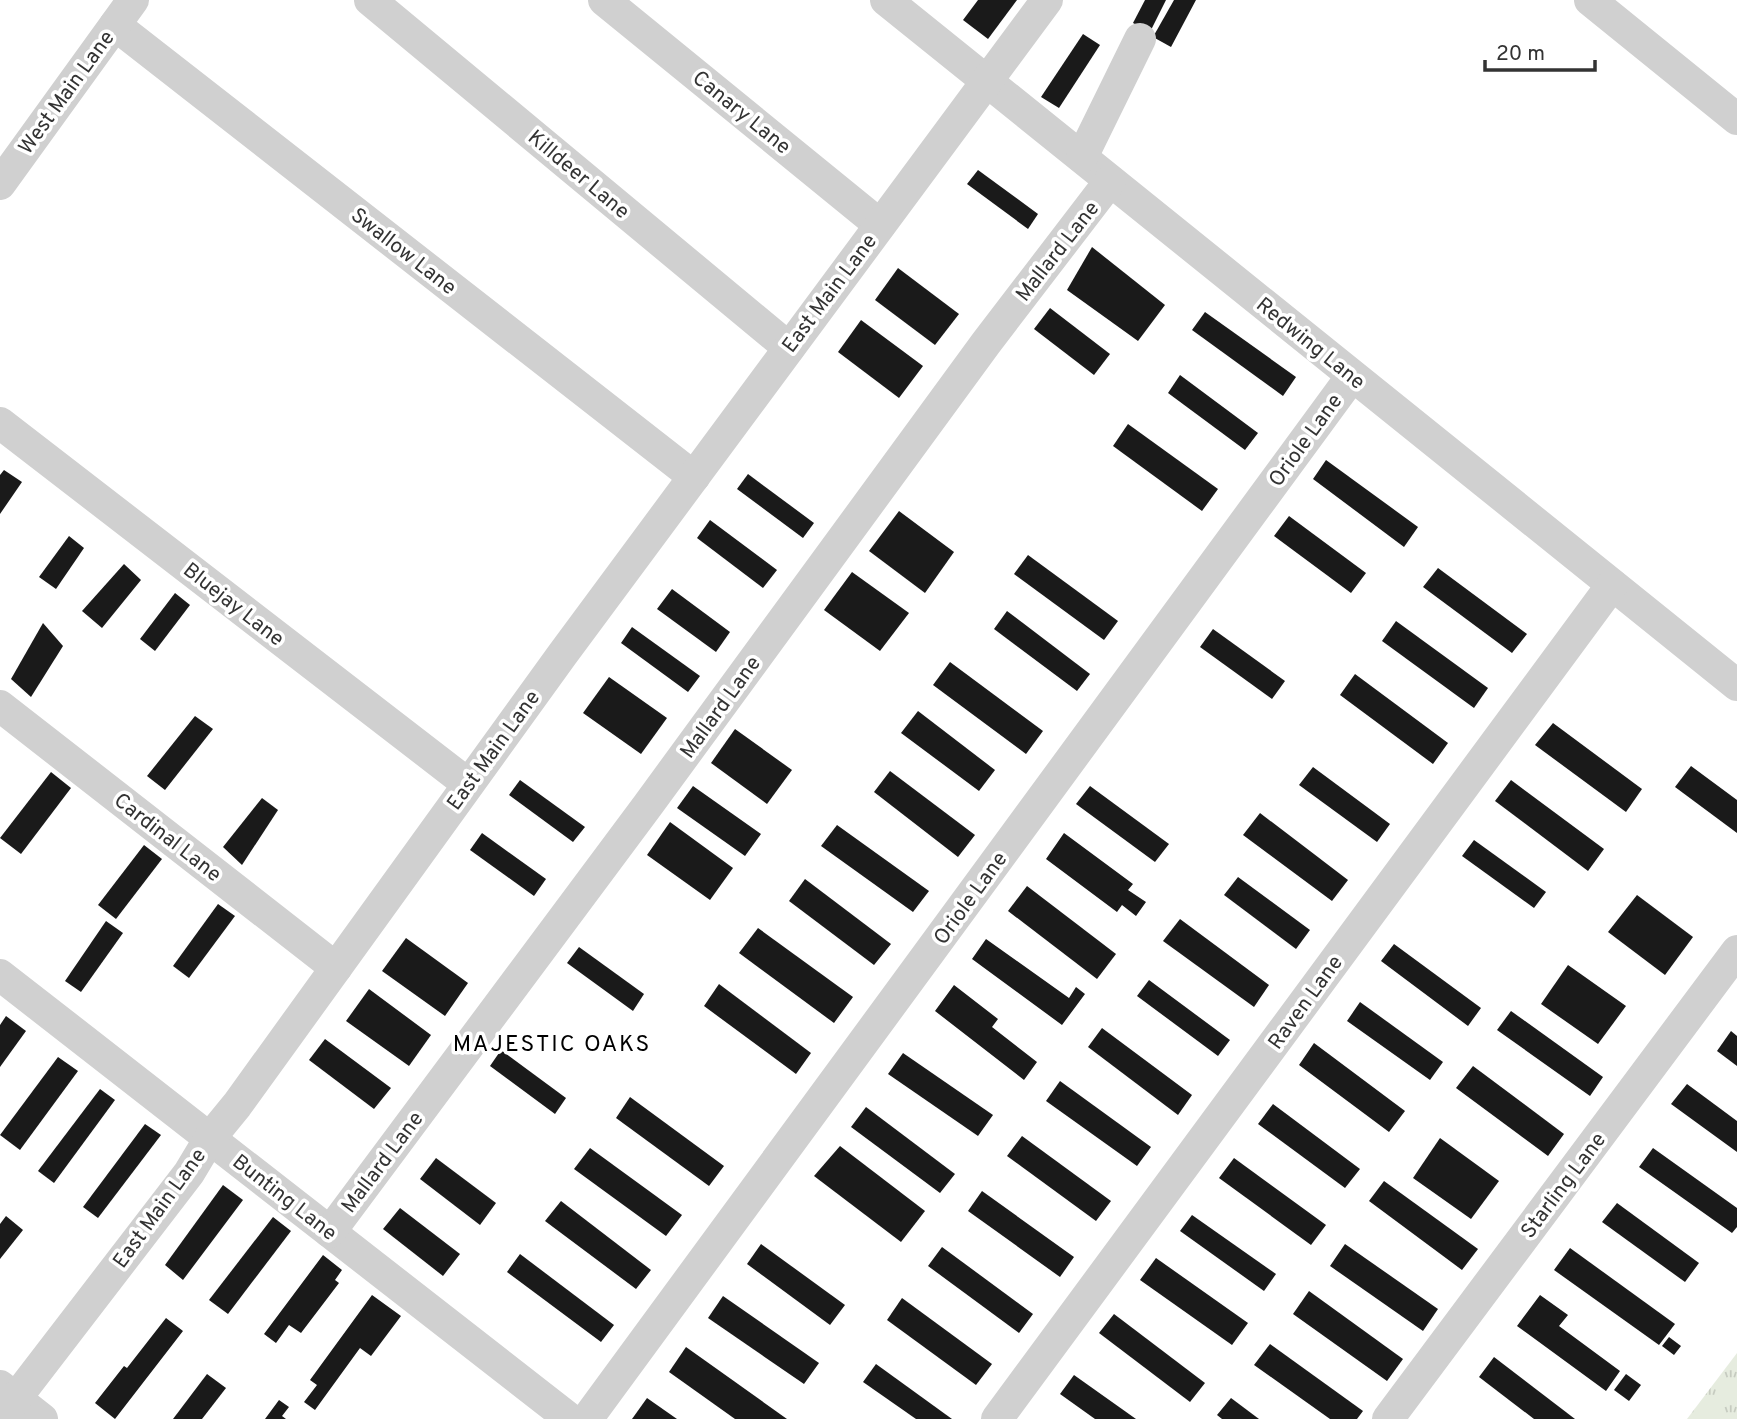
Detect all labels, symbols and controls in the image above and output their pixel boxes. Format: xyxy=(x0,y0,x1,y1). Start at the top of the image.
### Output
street label: West Main Lane xyxy=(13,26,121,160)
scale bar xyxy=(1485,28,1595,72)
text: 20 m xyxy=(1496,41,1545,68)
street label: Canary Lane xyxy=(686,65,796,161)
street label: Killdeer Lane xyxy=(522,125,635,226)
street label: Mallard Lane xyxy=(1010,196,1106,308)
street label: Swallow Lane xyxy=(345,203,461,302)
street label: East Main Lane xyxy=(777,229,884,359)
street label: Redwing Lane xyxy=(1250,292,1370,396)
street label: Oriole Lane xyxy=(1263,389,1349,493)
street label: Bluejay Lane xyxy=(177,557,289,653)
street label: Mallard Lane xyxy=(675,651,768,765)
street label: East Main Lane xyxy=(442,686,547,816)
street label: Cardinal Lane xyxy=(108,788,226,889)
street label: Oriole Lane xyxy=(928,847,1014,951)
street label: Raven Lane xyxy=(1263,950,1350,1055)
district label: MAJESTIC OAKS xyxy=(453,1031,651,1060)
street label: Mallard Lane xyxy=(336,1107,430,1219)
street label: Starling Lane xyxy=(1516,1128,1613,1244)
street label: East Main Lane xyxy=(108,1144,213,1274)
street label: Bunting Lane xyxy=(226,1149,342,1247)

